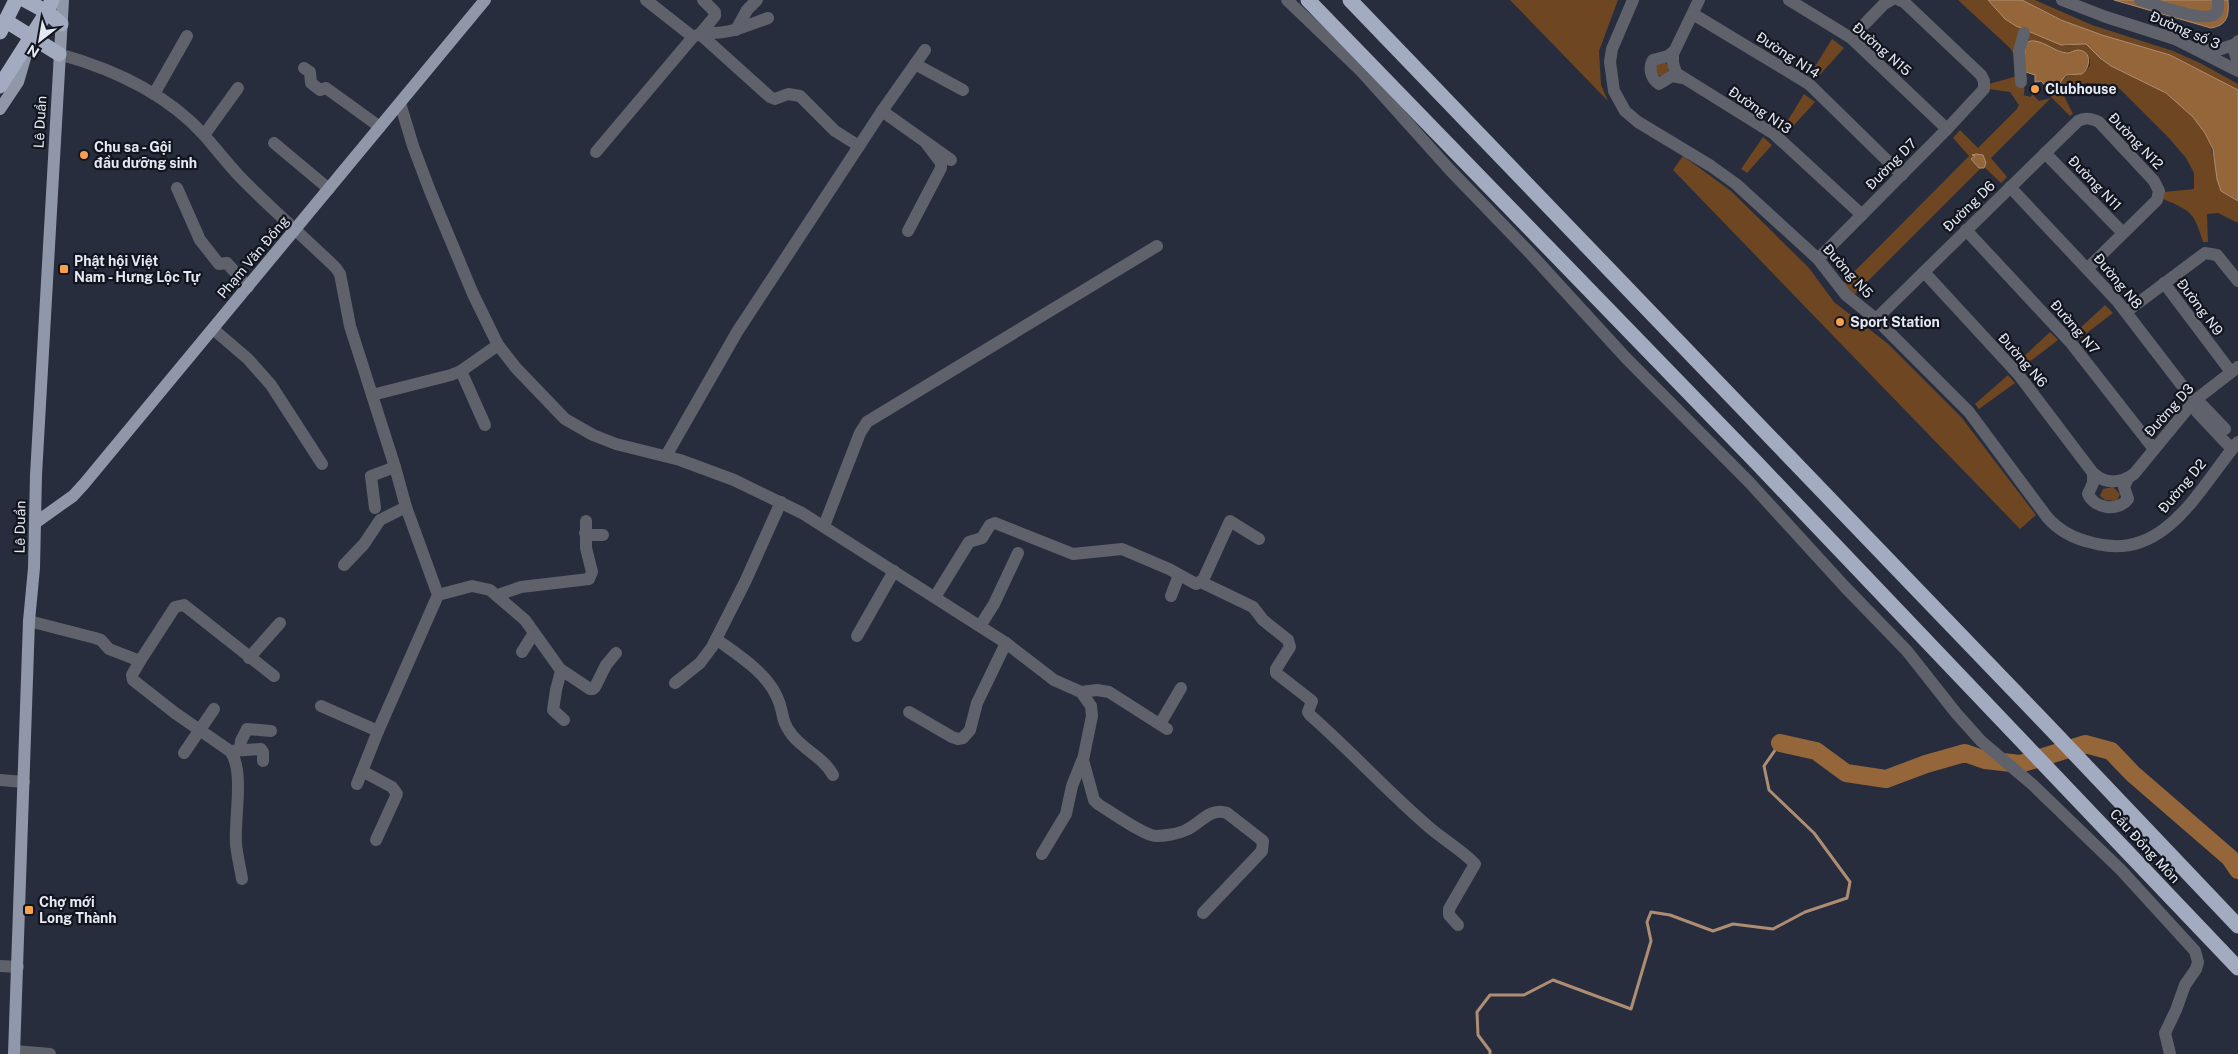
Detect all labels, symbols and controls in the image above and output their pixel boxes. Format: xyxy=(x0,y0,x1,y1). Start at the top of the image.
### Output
street label: Đường số 3 xyxy=(2148,8,2223,52)
north arrow xyxy=(15,15,65,65)
street label: Đường N15 xyxy=(1849,19,1915,79)
street label: Đường N14 xyxy=(1753,29,1823,82)
text: N xyxy=(24,41,42,61)
place label: Clubhouse xyxy=(2045,81,2117,97)
street label: Đường N13 xyxy=(1726,83,1795,137)
marker: Clubhouse xyxy=(2029,83,2041,95)
street label: Lê Duẩn xyxy=(31,95,49,149)
street label: Đường N12 xyxy=(2105,110,2167,172)
street label: Đường D7 xyxy=(1862,135,1920,193)
place label: Chu sa - Gội đầu dưỡng sinh xyxy=(94,139,197,171)
marker: Chu sa - Gội đầu dưỡng sinh xyxy=(78,149,90,161)
street label: Đường N11 xyxy=(2065,153,2125,213)
street label: Đường D6 xyxy=(1940,177,1998,235)
street label: Phạm Văn Đồng xyxy=(214,212,292,301)
street label: Đường N5 xyxy=(1820,241,1876,301)
street label: Đường N8 xyxy=(2090,250,2146,312)
place label: Phật hội Việt Nam - Hưng Lộc Tự xyxy=(74,253,201,285)
marker: Phật hội Việt Nam - Hưng Lộc Tự xyxy=(58,263,70,275)
street label: Đường N9 xyxy=(2174,276,2227,339)
street label: Đường N7 xyxy=(2047,297,2103,357)
place label: Sport Station xyxy=(1850,314,1940,330)
marker: Sport Station xyxy=(1834,316,1846,328)
street label: Đường N6 xyxy=(1995,330,2051,391)
street label: Đường D3 xyxy=(2141,380,2197,440)
street label: Đường D2 xyxy=(2155,456,2209,516)
street label: Lê Duẩn xyxy=(12,501,28,553)
street label: Cầu Đồng Môn xyxy=(2107,806,2183,886)
place label: Chợ mới Long Thành xyxy=(39,894,117,926)
marker: Chợ mới Long Thành xyxy=(23,904,35,916)

